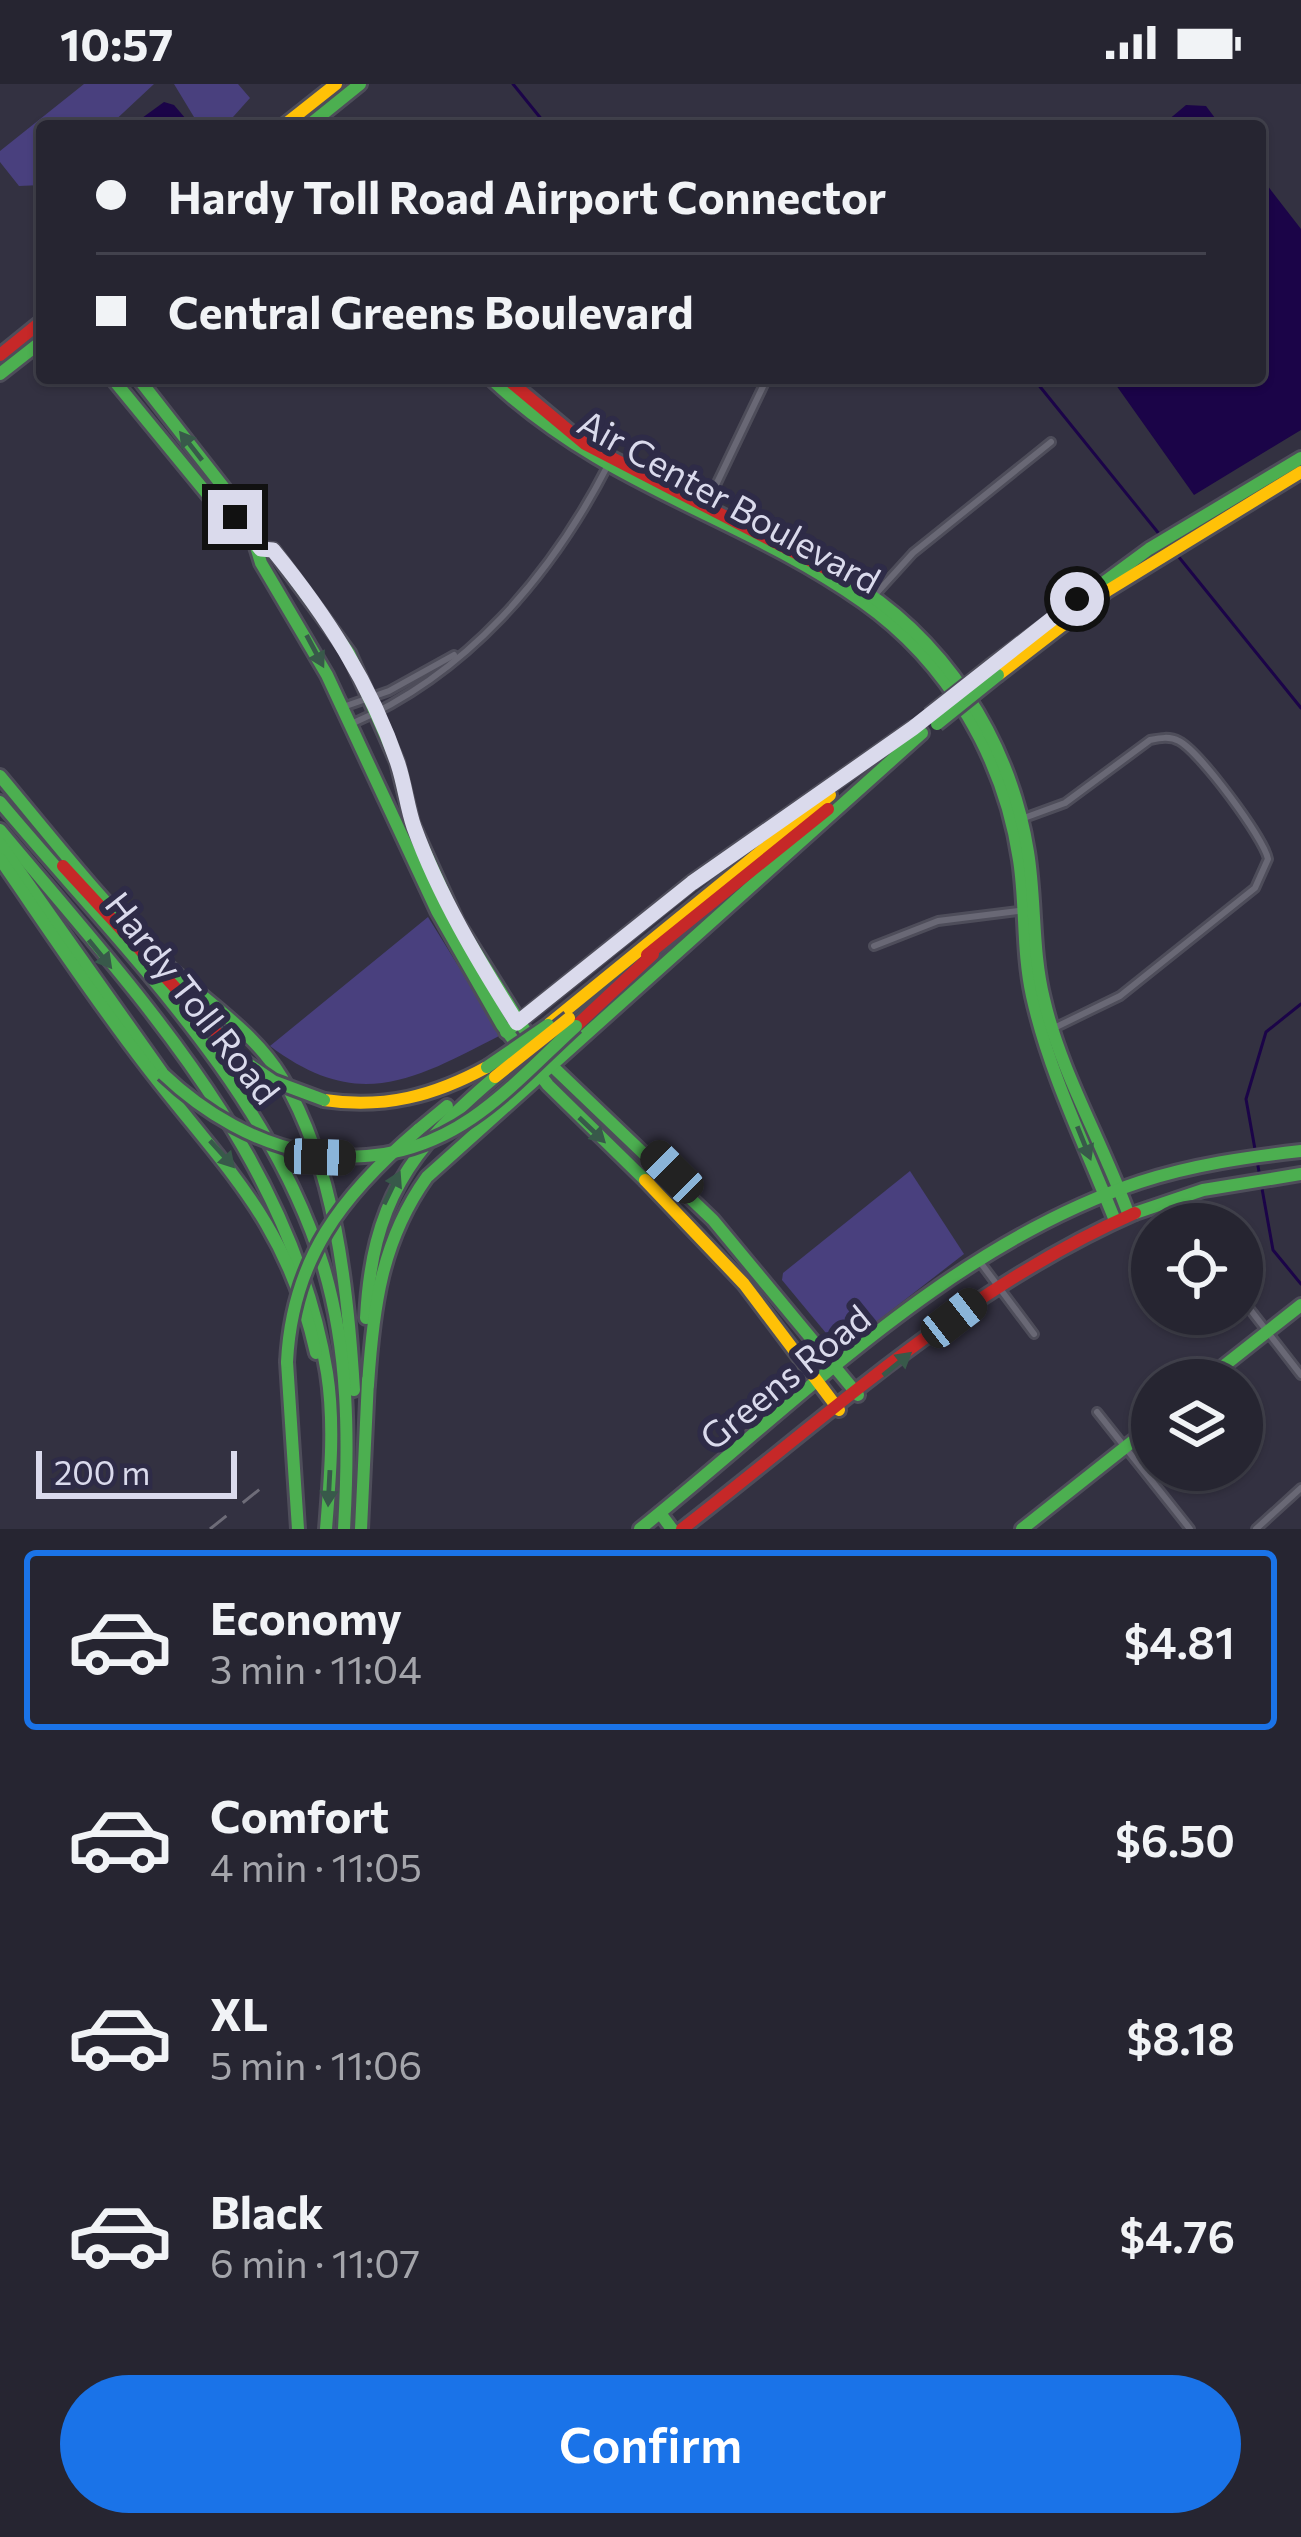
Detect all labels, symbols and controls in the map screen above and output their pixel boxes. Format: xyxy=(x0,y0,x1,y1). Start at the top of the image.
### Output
text: 10:57 xyxy=(60,15,173,70)
text: Hardy Toll Road Airport Connector xyxy=(168,168,886,223)
text: Central Greens Boulevard xyxy=(168,283,693,338)
street label: Air Center Boulevard xyxy=(571,399,889,601)
one-way arrow xyxy=(179,431,204,462)
route end xyxy=(208,490,262,544)
route start xyxy=(1050,572,1104,626)
one-way arrow xyxy=(305,633,325,668)
street label: Hardy Toll Road xyxy=(98,882,290,1112)
one-way arrow xyxy=(87,938,113,969)
one-way arrow xyxy=(577,1116,606,1144)
one-way arrow xyxy=(1075,1126,1094,1162)
car xyxy=(634,1134,710,1210)
car xyxy=(283,1138,357,1176)
one-way arrow xyxy=(208,1139,235,1168)
one-way arrow xyxy=(382,1170,402,1205)
map controls xyxy=(1131,1203,1263,1491)
button: locate xyxy=(1131,1203,1263,1335)
car xyxy=(915,1282,993,1354)
street label: Greens Road xyxy=(690,1294,878,1458)
one-way arrow xyxy=(881,1352,912,1377)
button: layers xyxy=(1131,1359,1263,1491)
scale bar xyxy=(36,1445,237,1498)
text: 200 m xyxy=(54,1451,150,1492)
one-way arrow xyxy=(319,1470,338,1507)
icon: car xyxy=(66,1586,174,1694)
text: Economy xyxy=(210,1589,402,1644)
text: $4.81 xyxy=(1124,1613,1235,1668)
text: 3 min · 11:04 xyxy=(210,1644,422,1692)
icon: car xyxy=(66,1784,174,1892)
text: Comfort xyxy=(210,1787,389,1842)
text: $6.50 xyxy=(1115,1811,1235,1866)
text: 4 min · 11:05 xyxy=(210,1842,422,1890)
icon: car xyxy=(66,1982,174,2090)
text: XL xyxy=(210,1985,268,2040)
text: $8.18 xyxy=(1127,2009,1235,2064)
text: 5 min · 11:06 xyxy=(210,2040,422,2088)
icon: car xyxy=(66,2180,174,2288)
text: Black xyxy=(210,2183,323,2238)
text: $4.76 xyxy=(1119,2207,1235,2262)
text: 6 min · 11:07 xyxy=(210,2238,420,2286)
button: Confirm xyxy=(60,2375,1241,2513)

